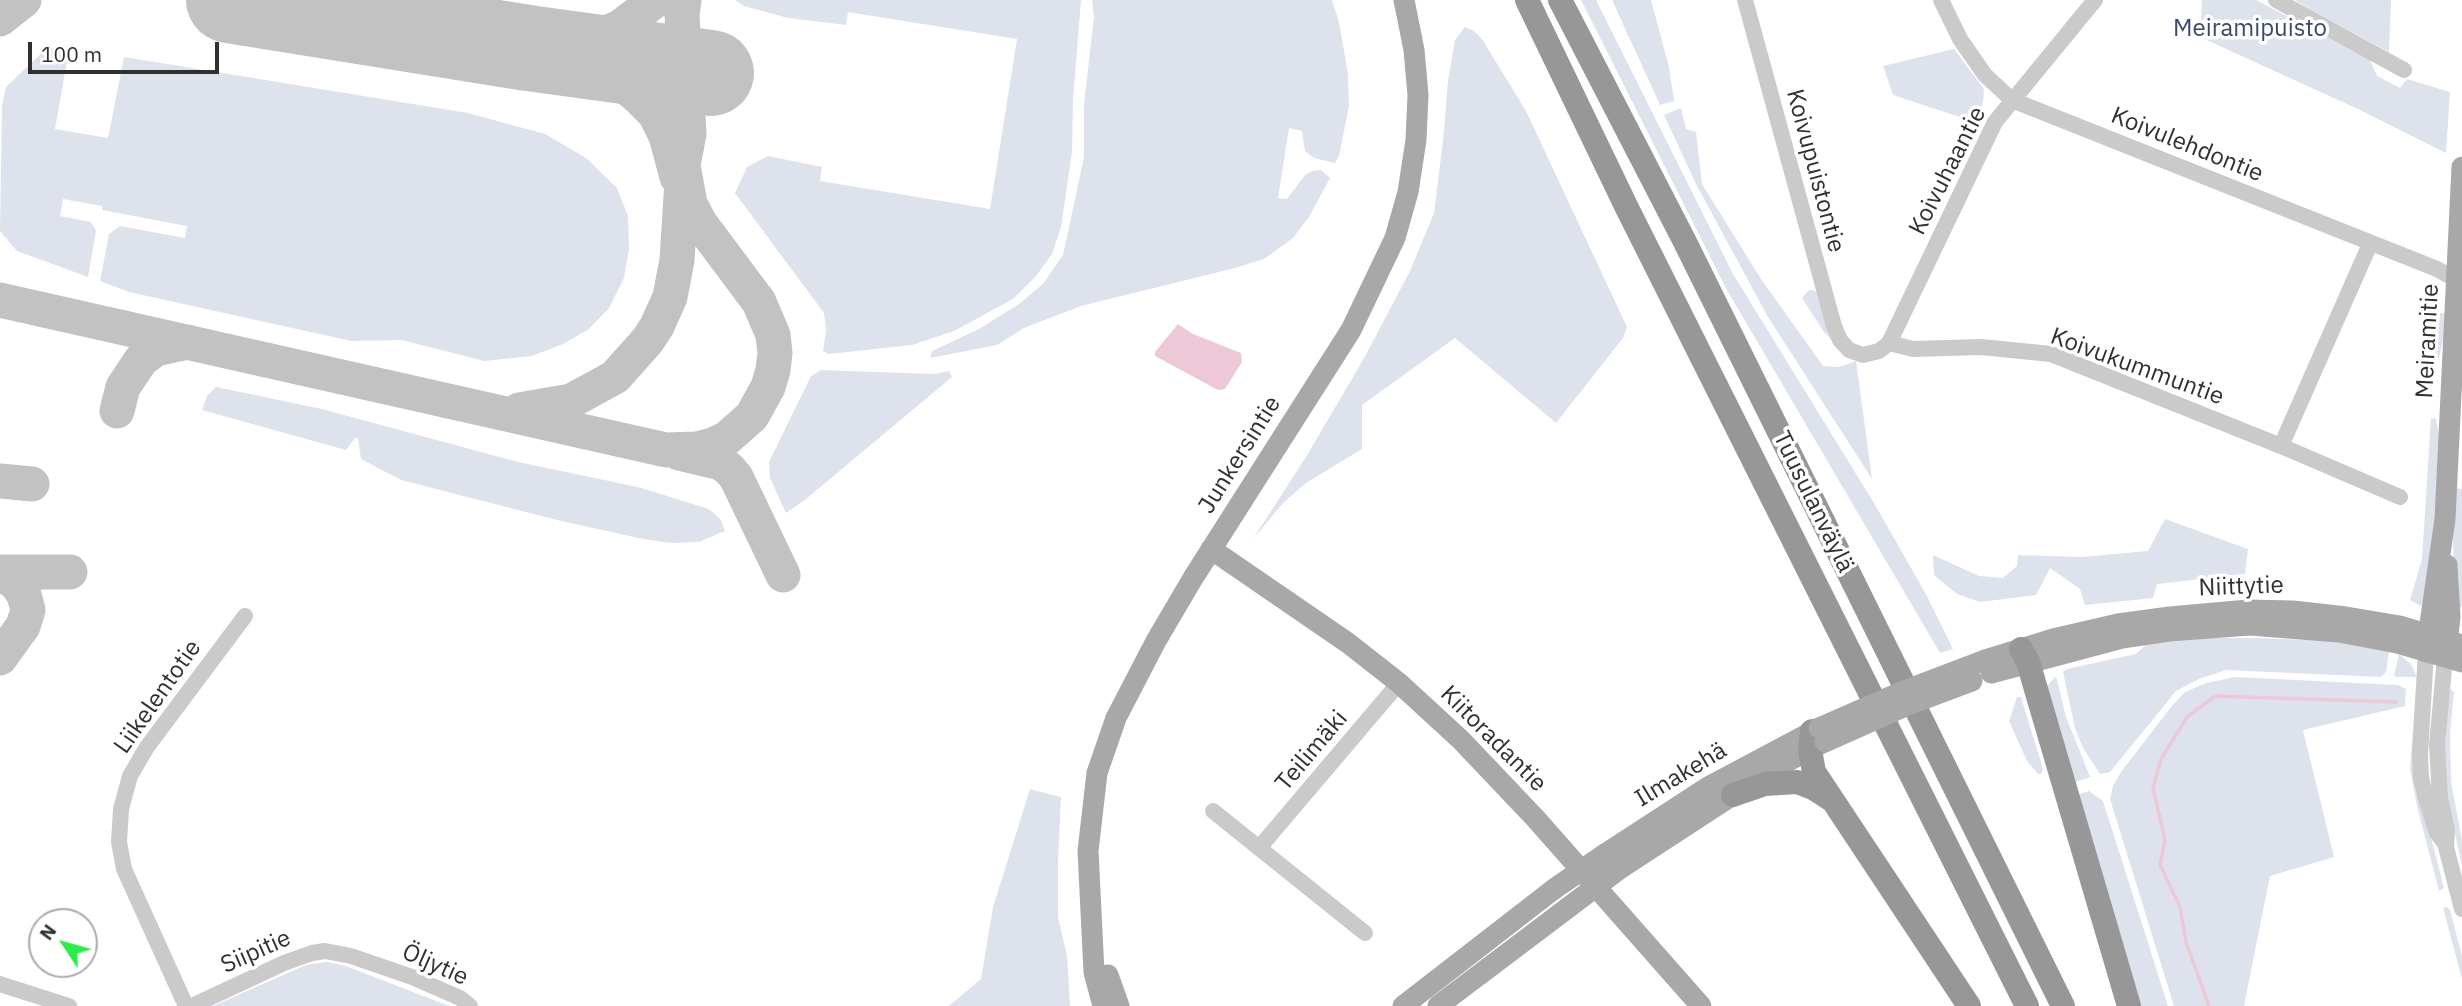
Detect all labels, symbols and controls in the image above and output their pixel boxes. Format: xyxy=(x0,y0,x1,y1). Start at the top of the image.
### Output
park label: Meiramipuisto xyxy=(2173,15,2327,43)
scale bar xyxy=(32,28,222,72)
text: 100 m xyxy=(41,40,102,68)
street label: Koivupuistontie xyxy=(1779,86,1851,256)
street label: Koivulehdontie xyxy=(2107,101,2267,189)
street label: Koivuhaantie xyxy=(1903,102,1993,240)
street label: Meiramitie xyxy=(2411,283,2445,399)
street label: Koivukummuntie xyxy=(2046,322,2228,412)
street label: Junkersintie xyxy=(1193,391,1287,519)
street label: Tuusulanväylä xyxy=(1766,427,1860,577)
street label: Niittytie xyxy=(2198,571,2284,603)
street label: Liikelentotie xyxy=(108,635,208,759)
street label: Kiitoradantie xyxy=(1434,680,1552,798)
street label: Teilimäki xyxy=(1270,705,1354,797)
street label: Ilmakehä xyxy=(1630,736,1732,814)
north arrow xyxy=(28,908,98,978)
text: N xyxy=(34,919,61,944)
street label: Siipitie xyxy=(217,924,295,980)
street label: Öljytie xyxy=(398,938,472,992)

